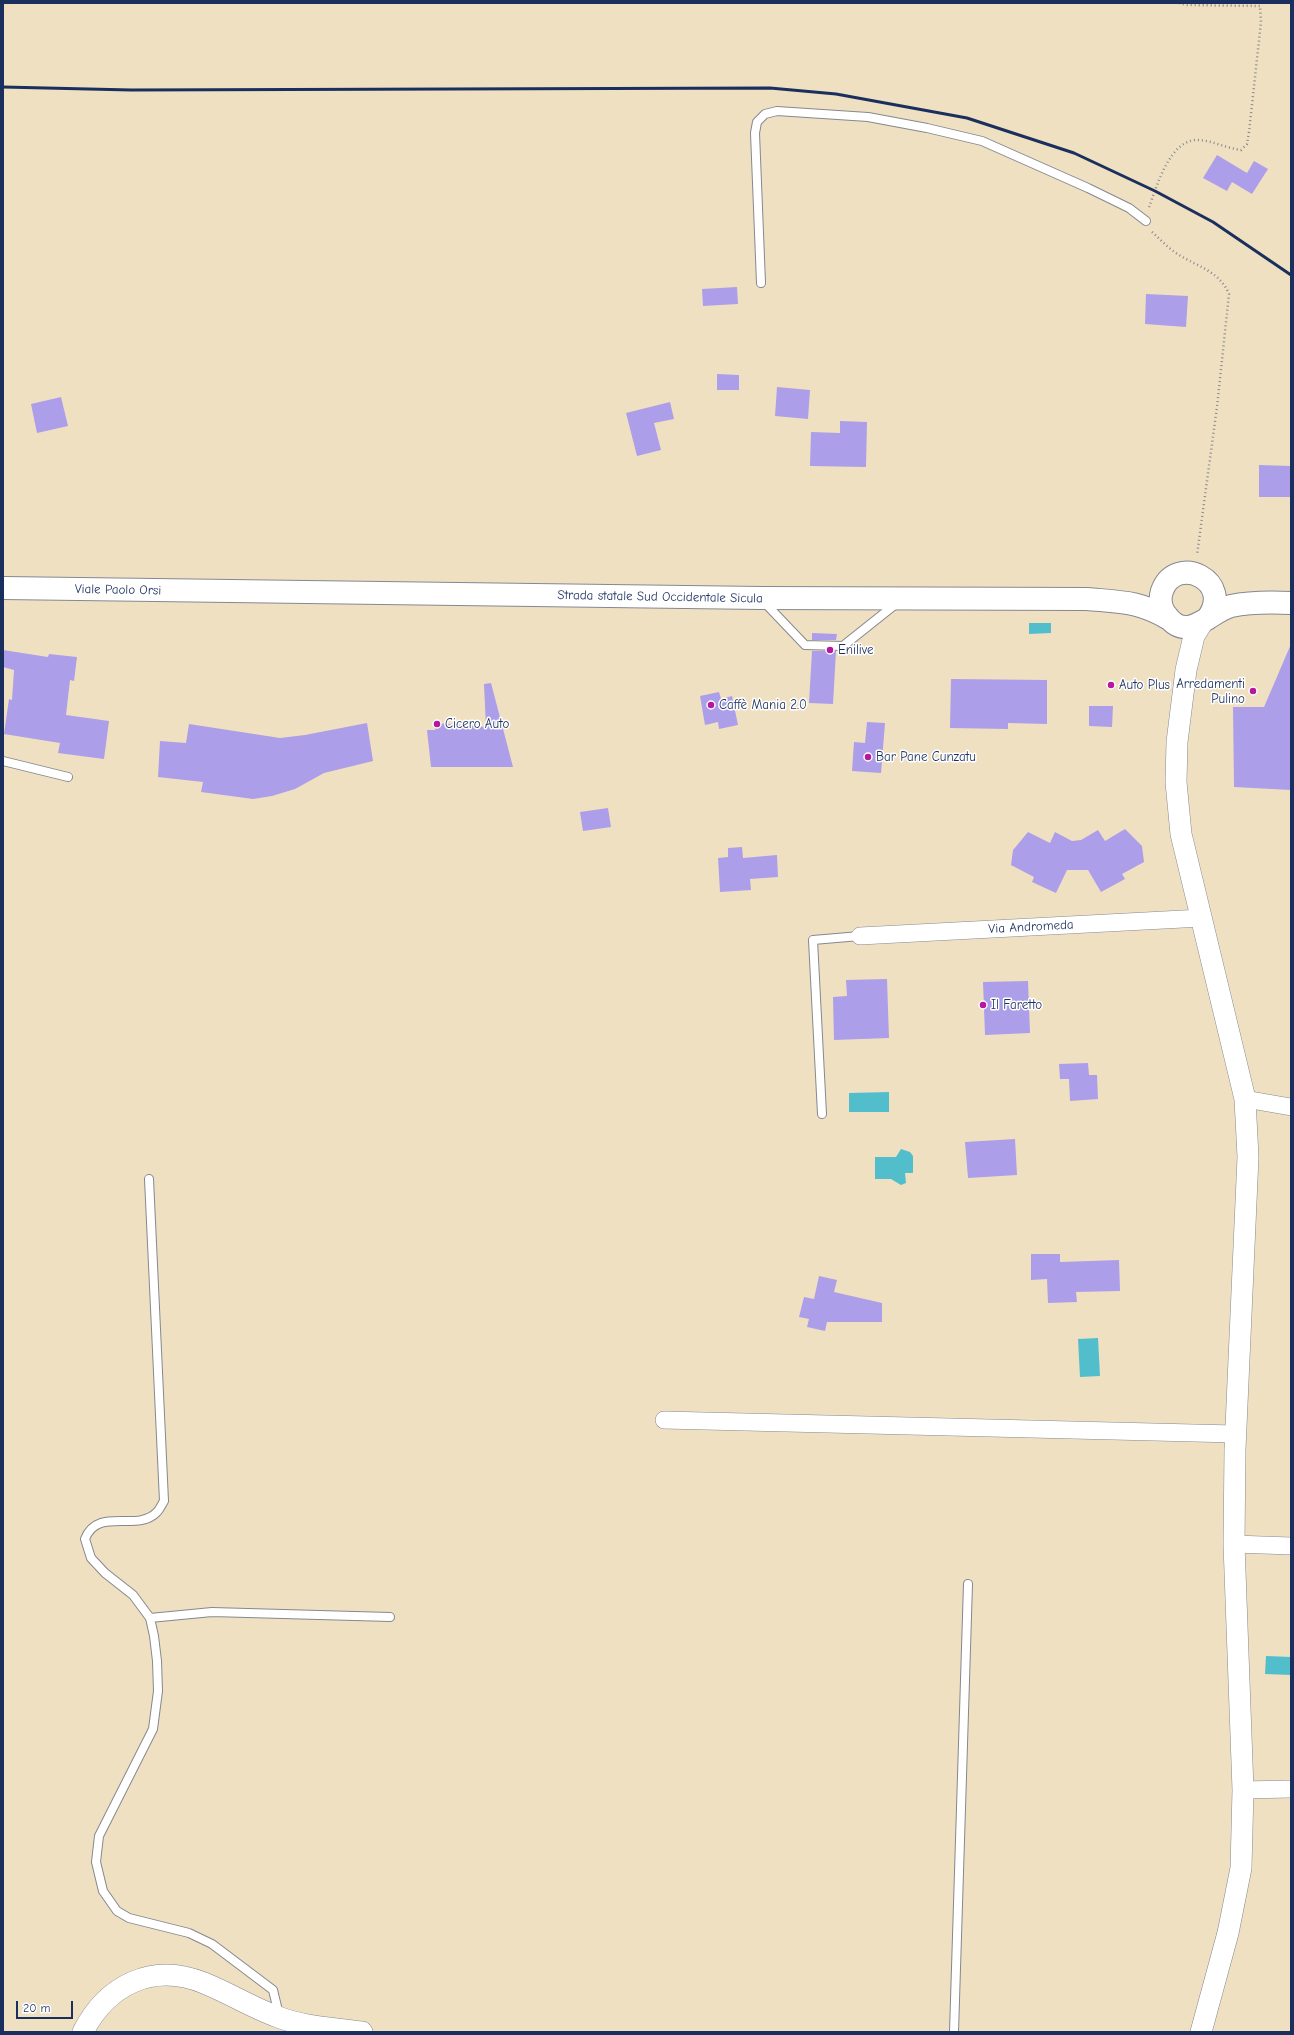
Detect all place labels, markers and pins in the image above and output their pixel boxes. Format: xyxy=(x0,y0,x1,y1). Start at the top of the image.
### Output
place label: Enilive xyxy=(838,642,873,658)
marker: Enilive xyxy=(825,645,835,655)
place label: Arredamenti Pulino xyxy=(1176,676,1245,707)
place label: Auto Plus xyxy=(1119,677,1170,693)
marker: Auto Plus xyxy=(1106,680,1116,690)
marker: Arredamenti Pulino xyxy=(1248,686,1258,696)
place label: Caffè Mania 2.0 xyxy=(719,697,807,713)
marker: Caffè Mania 2.0 xyxy=(706,700,716,710)
place label: Cicero Auto xyxy=(445,716,509,732)
marker: Cicero Auto xyxy=(432,719,442,729)
place label: Bar Pane Cunzatu xyxy=(876,749,976,765)
marker: Bar Pane Cunzatu xyxy=(863,752,873,762)
place label: Il Faretto xyxy=(991,997,1042,1013)
marker: Il Faretto xyxy=(978,1000,988,1010)

